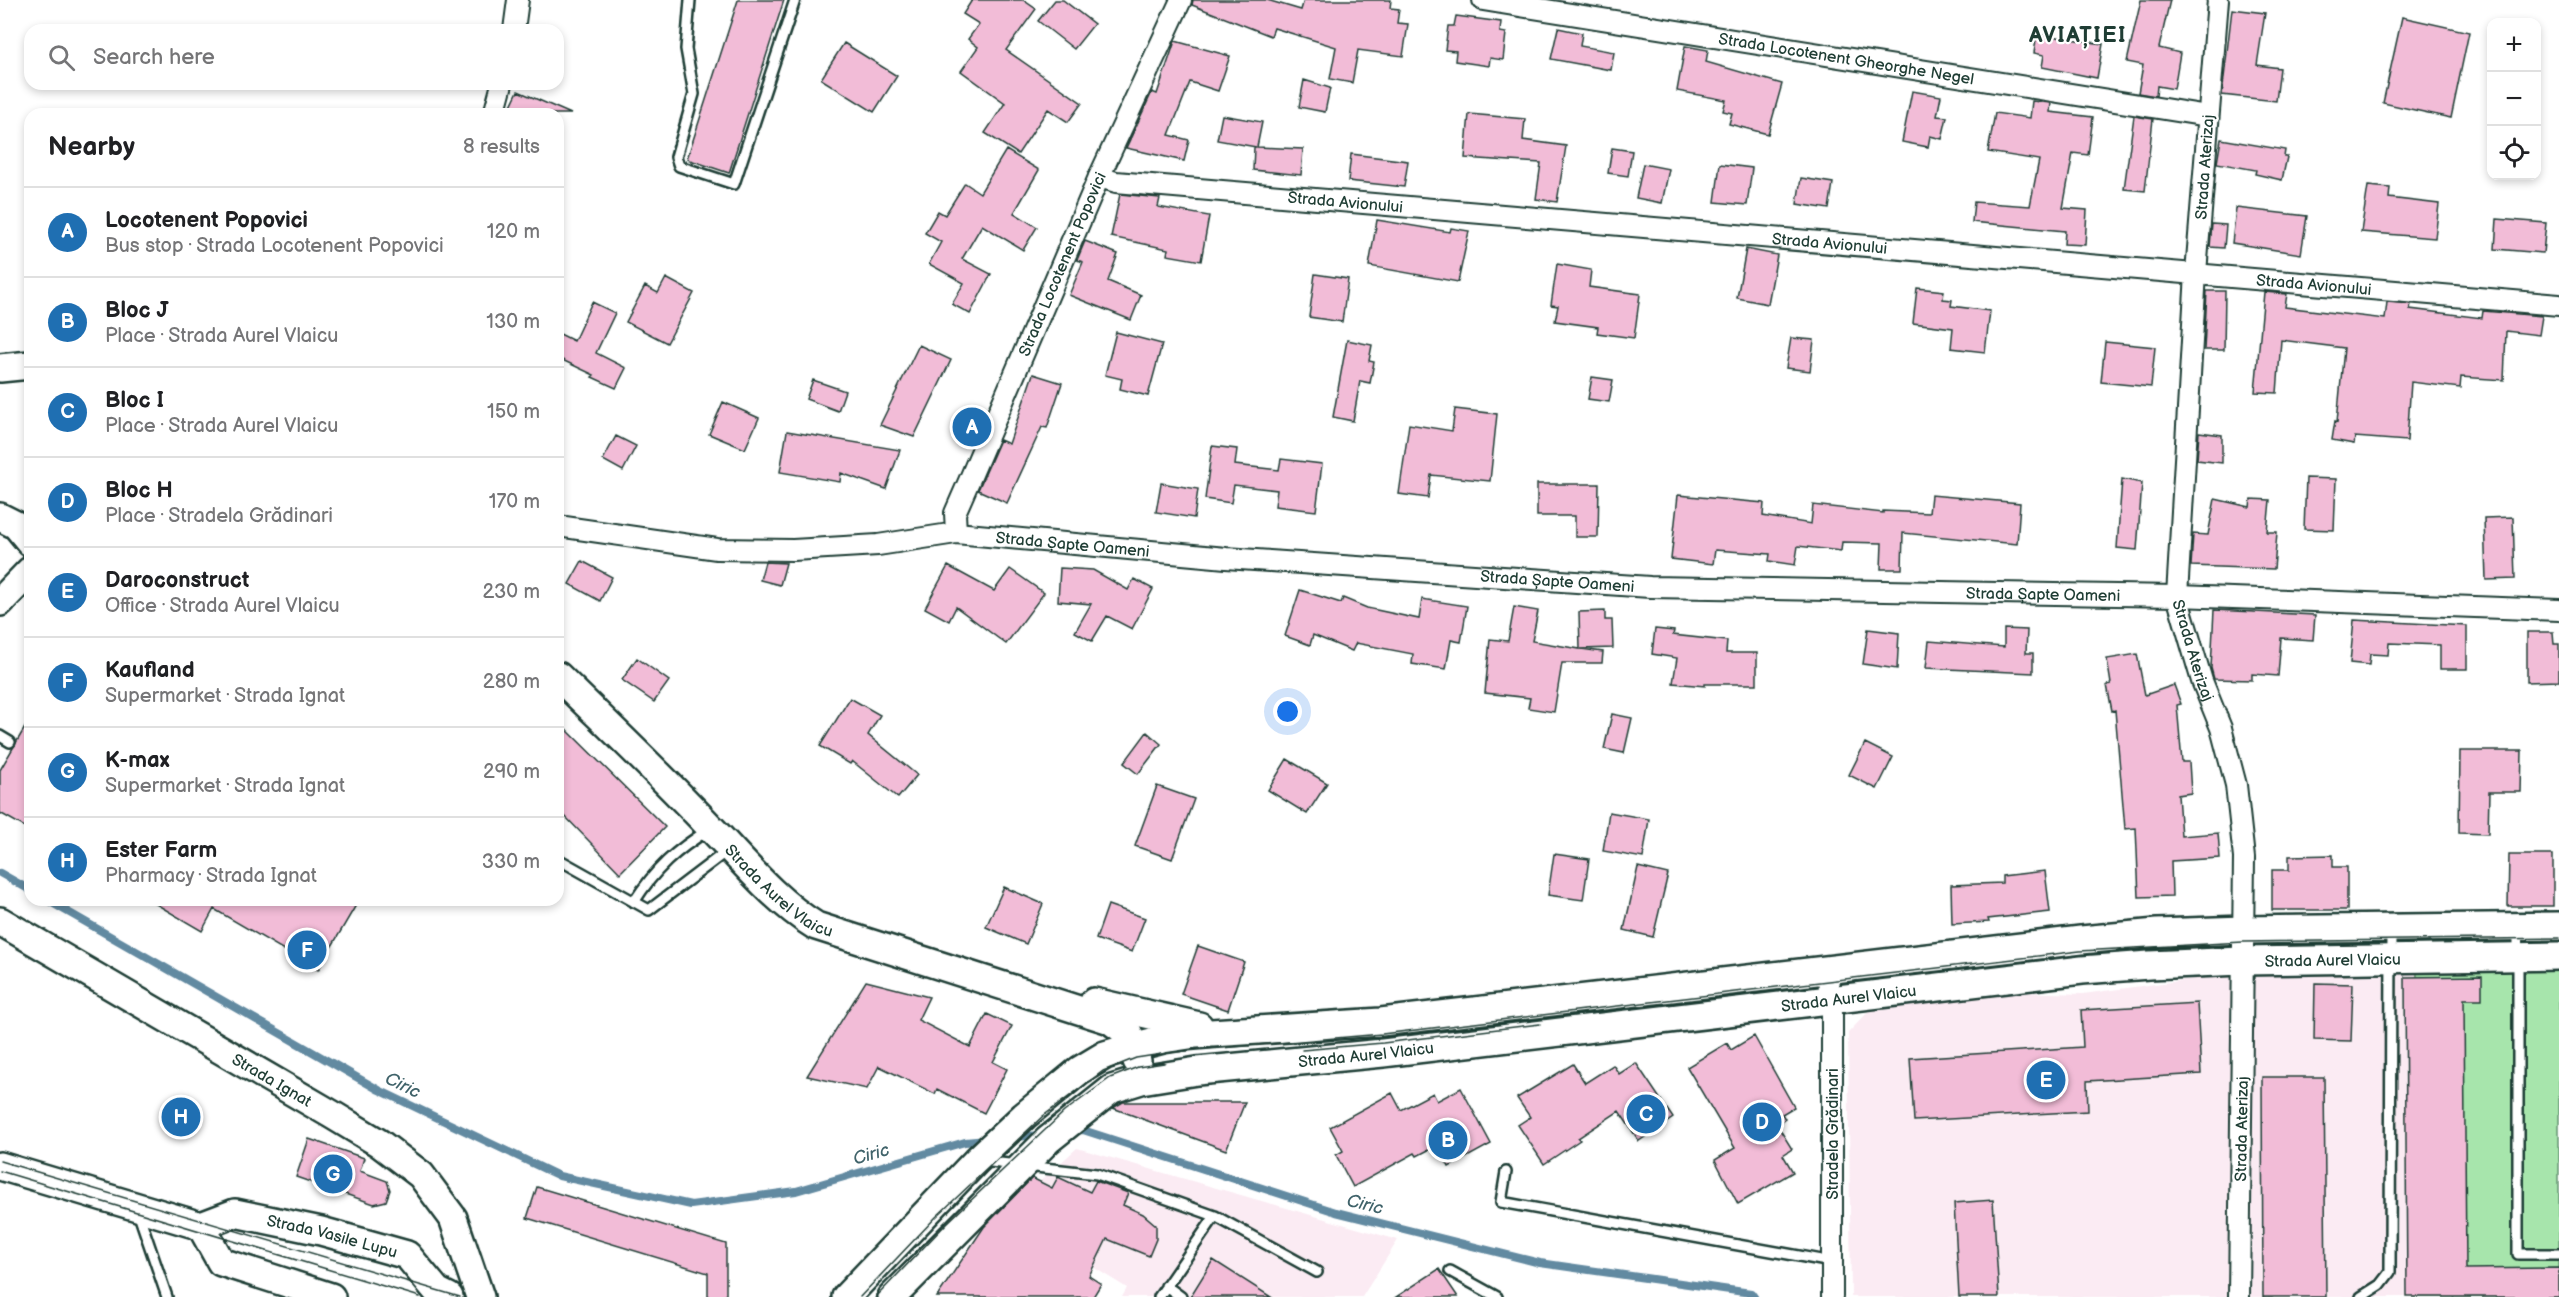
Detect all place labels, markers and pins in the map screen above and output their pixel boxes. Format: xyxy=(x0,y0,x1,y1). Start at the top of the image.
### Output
pin: A xyxy=(952,404,992,450)
pin: F xyxy=(288,928,326,972)
pin: E xyxy=(2026,1058,2066,1102)
pin: C xyxy=(1626,1092,1666,1136)
pin: H xyxy=(162,1094,201,1140)
pin: D xyxy=(1742,1100,1782,1144)
pin: B xyxy=(1428,1118,1468,1162)
pin: G xyxy=(314,1152,352,1196)

